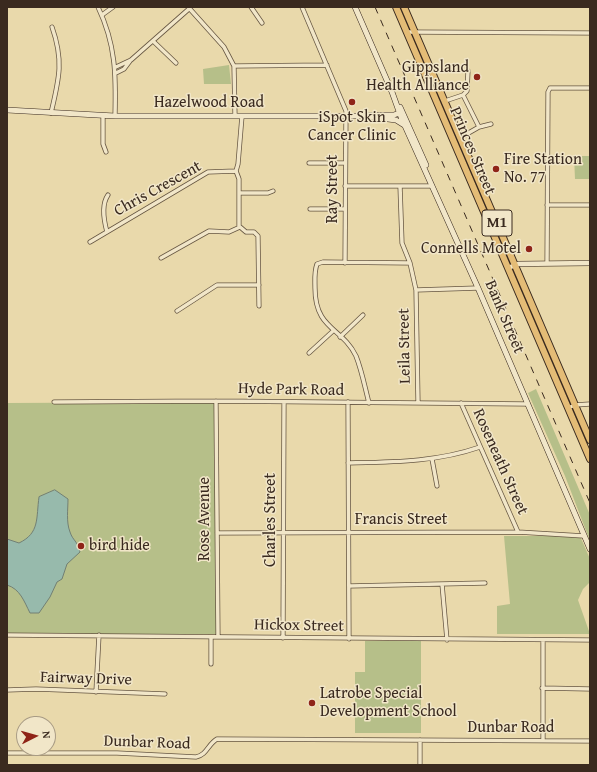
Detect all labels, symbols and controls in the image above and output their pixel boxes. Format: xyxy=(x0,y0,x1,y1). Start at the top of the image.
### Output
place label: Gippsland Health Alliance xyxy=(366,58,469,96)
marker: Gippsland Health Alliance xyxy=(472,72,482,82)
street label: Hazelwood Road xyxy=(154,93,264,113)
marker: iSpot Skin Cancer Clinic xyxy=(347,97,357,107)
street label: Princes Street xyxy=(445,104,499,198)
place label: iSpot Skin Cancer Clinic xyxy=(308,108,396,146)
place label: Fire Station No. 77 xyxy=(504,150,582,188)
street label: Ray Street xyxy=(323,155,343,223)
street label: Chris Crescent xyxy=(111,157,205,221)
marker: Fire Station No. 77 xyxy=(491,164,501,174)
road number: M1 xyxy=(482,210,512,236)
place label: Connells Motel xyxy=(421,239,521,259)
marker: Connells Motel xyxy=(524,244,534,254)
street label: Bank Street xyxy=(480,277,528,357)
street label: Leila Street xyxy=(395,308,415,384)
street label: Hyde Park Road xyxy=(238,379,344,401)
street label: Roseneath Street xyxy=(468,406,532,518)
street label: Charles Street xyxy=(261,473,281,567)
street label: Rose Avenue xyxy=(195,477,215,561)
street label: Francis Street xyxy=(355,510,447,530)
place label: bird hide xyxy=(89,536,150,556)
marker: bird hide xyxy=(76,541,86,551)
street label: Hickox Street xyxy=(254,616,344,636)
street label: Fairway Drive xyxy=(40,668,132,690)
place label: Latrobe Special Development School xyxy=(320,684,457,722)
marker: Latrobe Special Development School xyxy=(307,698,317,708)
north arrow xyxy=(16,716,56,756)
street label: Dunbar Road xyxy=(468,718,554,738)
text: N xyxy=(39,730,55,739)
street label: Dunbar Road xyxy=(103,732,191,754)

